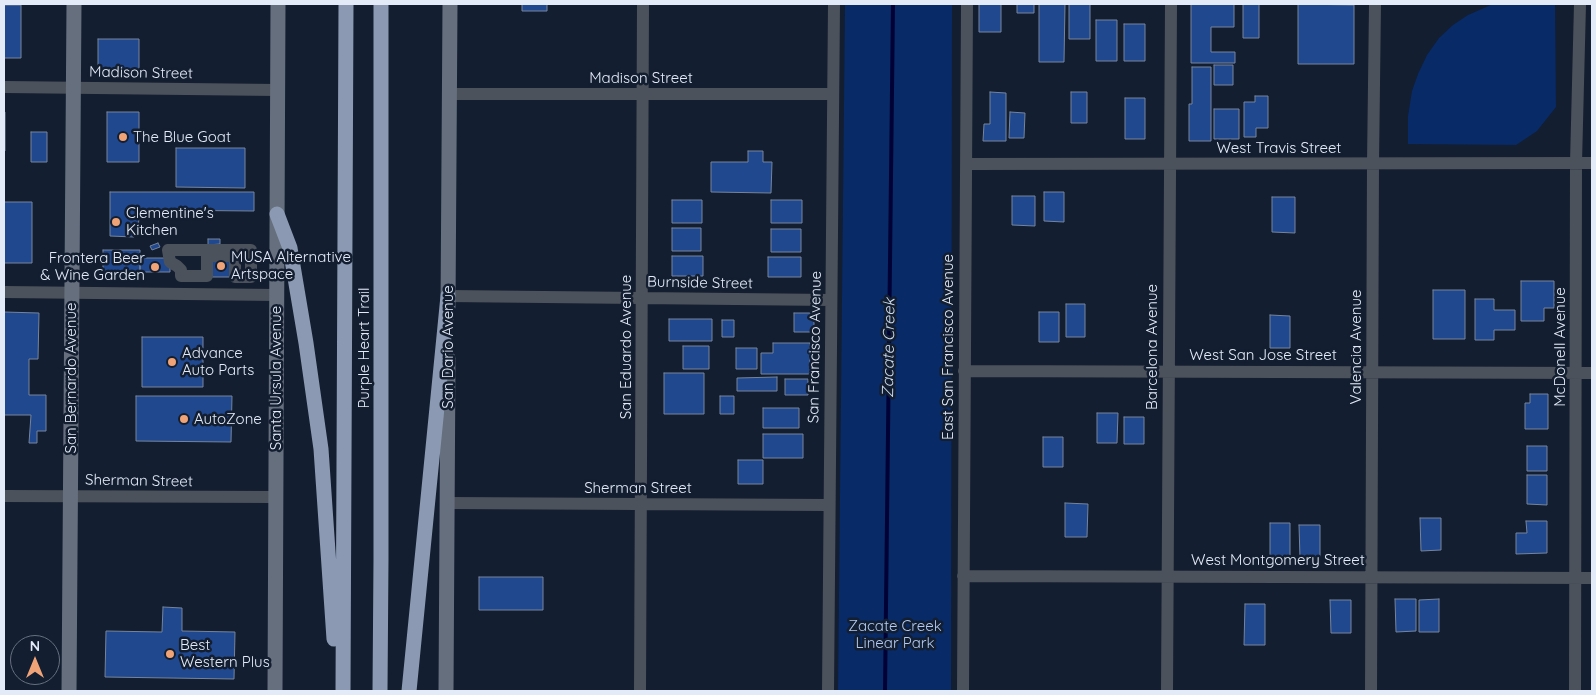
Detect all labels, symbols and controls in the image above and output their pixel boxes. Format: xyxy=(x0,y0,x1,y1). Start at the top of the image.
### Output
street label: Madison Street xyxy=(89,63,193,83)
street label: Madison Street xyxy=(589,69,693,87)
place label: The Blue Goat xyxy=(133,128,231,146)
marker: The Blue Goat xyxy=(117,131,129,143)
street label: West Travis Street xyxy=(1217,139,1341,157)
place label: Clementine's Kitchen xyxy=(126,204,214,239)
marker: Clementine's Kitchen xyxy=(110,216,122,228)
place label: MUSA Alternative Artspace xyxy=(231,248,351,283)
place label: Frontera Beer & Wine Garden xyxy=(40,249,145,284)
street label: East San Francisco Avenue xyxy=(939,254,957,440)
marker: MUSA Alternative Artspace xyxy=(215,260,227,272)
marker: Frontera Beer & Wine Garden xyxy=(149,261,161,273)
street label: San Francisco Avenue xyxy=(805,271,825,423)
street label: Burnside Street xyxy=(647,273,753,293)
street label: San Eduardo Avenue xyxy=(617,275,635,419)
street label: Barcelona Avenue xyxy=(1143,284,1161,410)
street label: San Dario Avenue xyxy=(439,285,457,409)
street label: Purple Heart Trail xyxy=(355,287,373,409)
street label: McDonell Avenue xyxy=(1551,287,1569,407)
street label: Valencia Avenue xyxy=(1347,290,1365,404)
water label: Zacate Creek xyxy=(879,298,899,398)
street label: San Bernardo Avenue xyxy=(62,302,80,454)
street label: Santa Ursula Avenue xyxy=(267,306,285,450)
place label: Advance Auto Parts xyxy=(182,344,254,379)
street label: West San Jose Street xyxy=(1189,346,1337,364)
marker: Advance Auto Parts xyxy=(166,356,178,368)
place label: AutoZone xyxy=(194,410,262,428)
marker: AutoZone xyxy=(178,413,190,425)
street label: Sherman Street xyxy=(85,471,193,491)
street label: Sherman Street xyxy=(584,479,692,497)
street label: West Montgomery Street xyxy=(1191,551,1365,569)
park label: Zacate Creek Linear Park xyxy=(848,617,942,652)
north arrow xyxy=(10,635,60,685)
place label: Best Western Plus xyxy=(180,636,270,671)
text: N xyxy=(30,637,40,655)
marker: Best Western Plus xyxy=(164,648,176,660)

